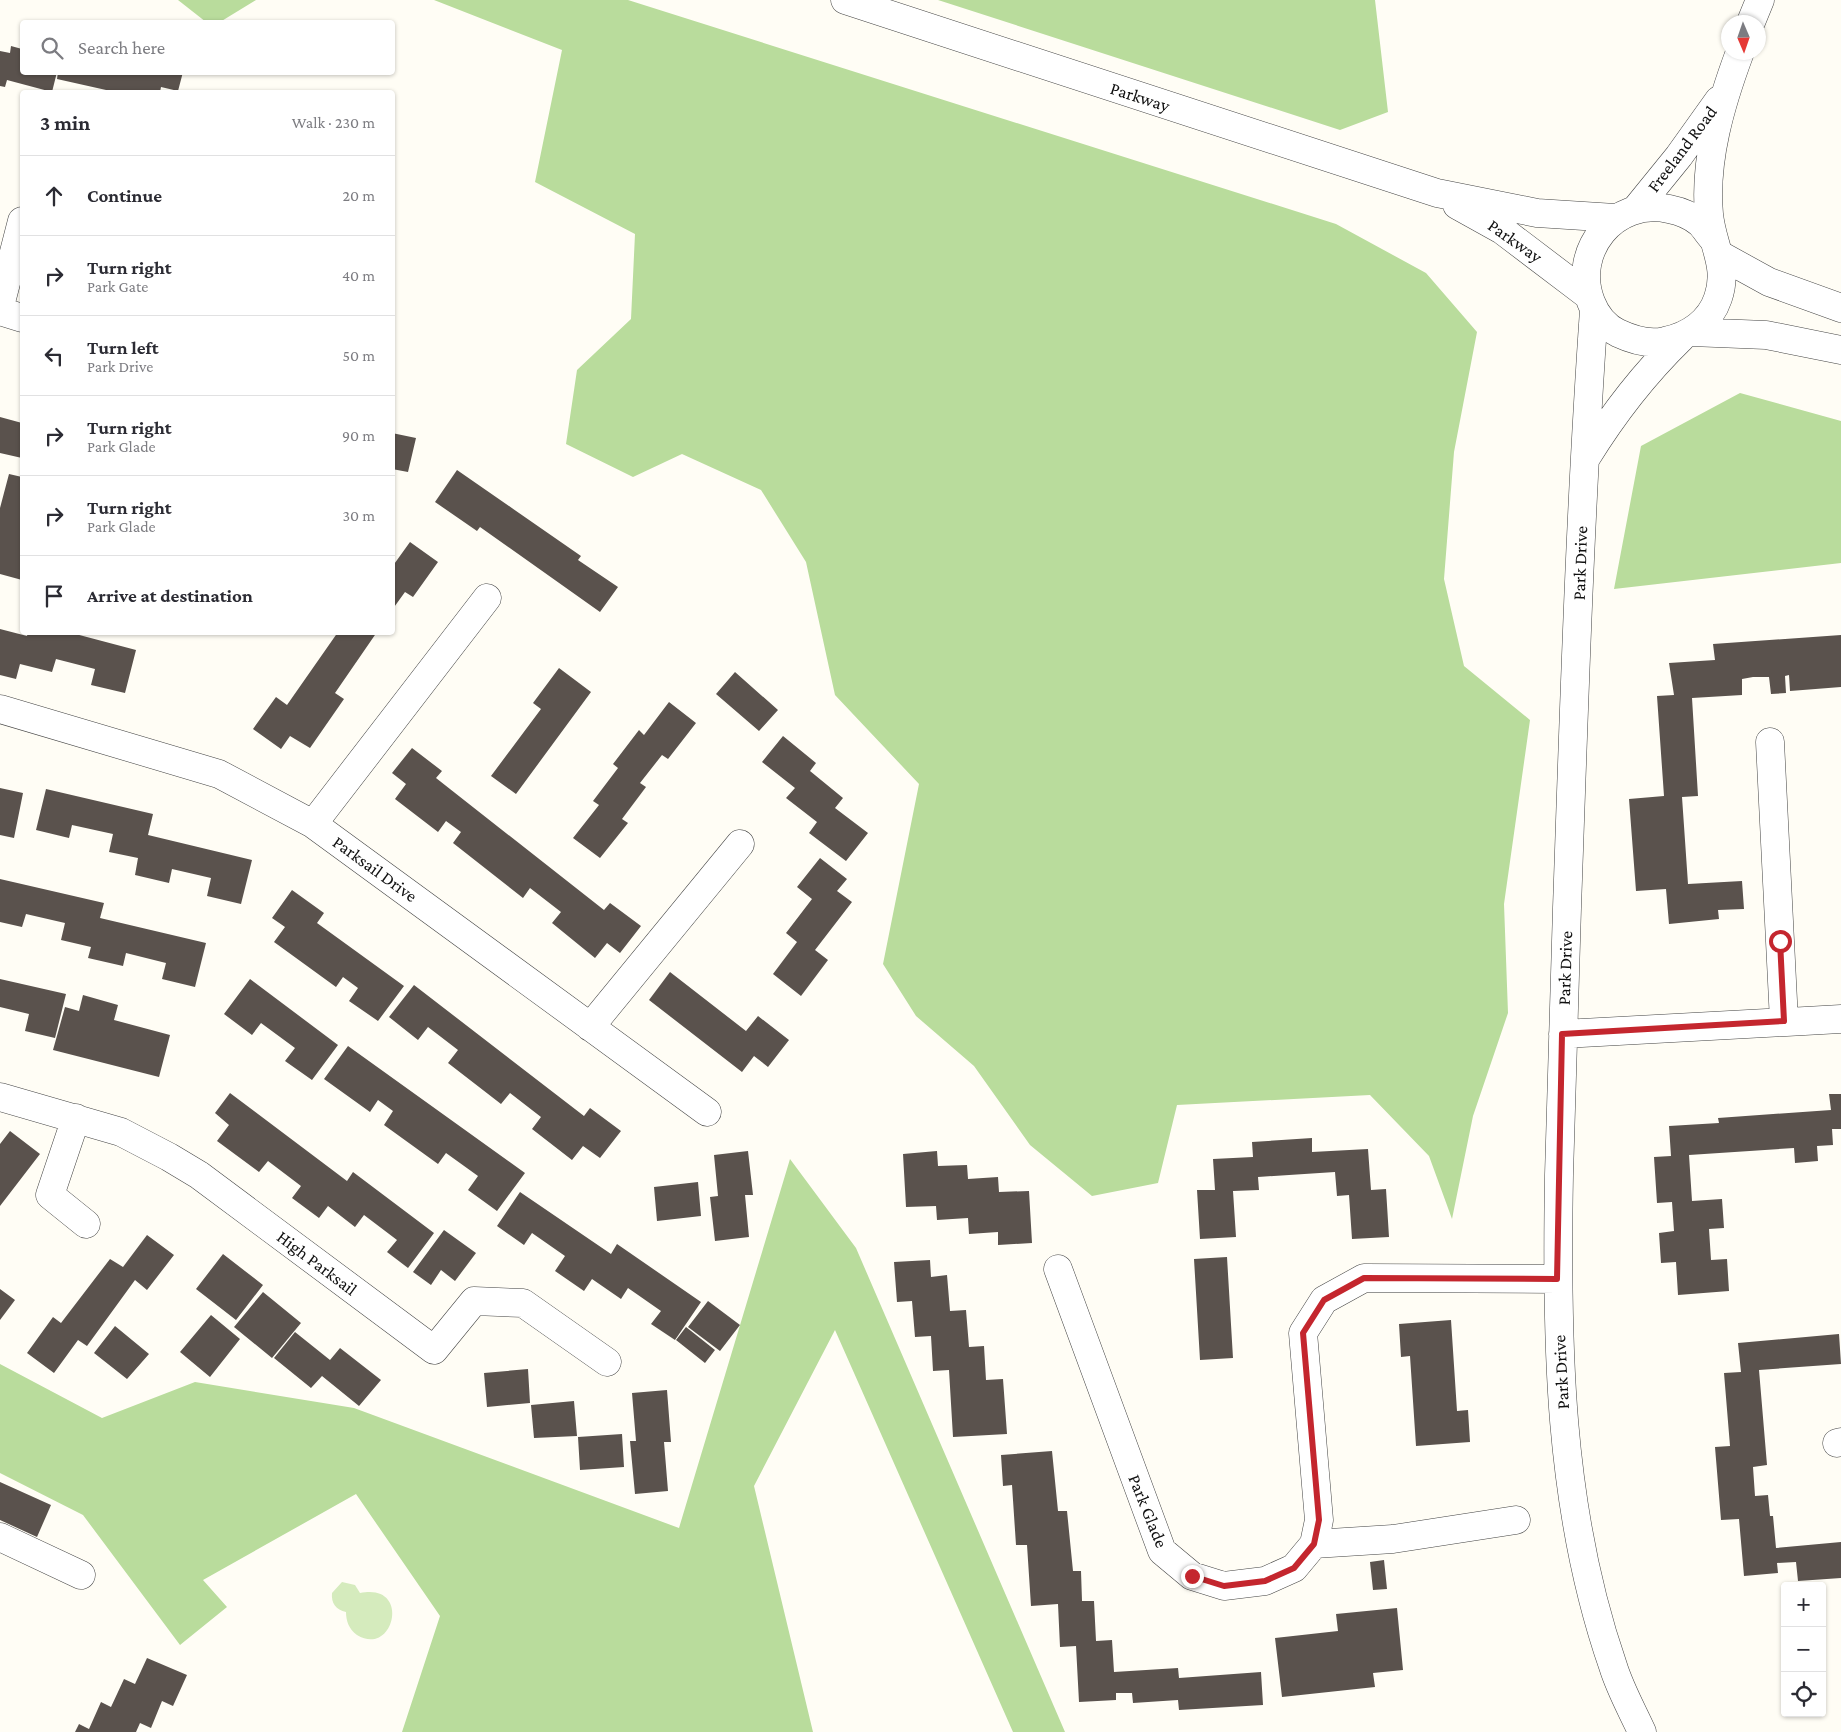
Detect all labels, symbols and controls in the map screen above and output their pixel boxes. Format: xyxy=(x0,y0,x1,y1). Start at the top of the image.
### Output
north arrow xyxy=(1721,15,1766,60)
search box xyxy=(20,20,395,75)
icon: search xyxy=(38,34,66,62)
text: Search here xyxy=(78,37,165,58)
street label: Parkway xyxy=(1108,78,1173,116)
street label: Freeland Road xyxy=(1643,102,1721,196)
text: 3 min xyxy=(40,111,90,135)
text: Walk · 230 m xyxy=(292,114,375,131)
icon: ahead xyxy=(40,182,68,210)
text: Continue xyxy=(87,185,162,206)
text: 20 m xyxy=(342,187,375,204)
street label: Parkway xyxy=(1484,215,1546,267)
text: Turn right xyxy=(87,257,172,278)
icon: right xyxy=(40,262,68,290)
text: 40 m xyxy=(342,267,375,284)
text: Park Gate xyxy=(87,278,148,295)
text: Turn left xyxy=(87,337,159,358)
icon: left xyxy=(40,342,68,370)
text: 50 m xyxy=(343,347,375,364)
text: Park Drive xyxy=(87,358,153,375)
text: Turn right xyxy=(87,417,172,438)
icon: right xyxy=(40,422,68,450)
text: 90 m xyxy=(342,427,375,444)
text: Park Glade xyxy=(87,438,156,455)
text: Turn right xyxy=(87,497,172,518)
icon: right xyxy=(40,502,68,530)
text: 30 m xyxy=(343,507,375,524)
text: Park Glade xyxy=(87,518,156,535)
street label: Park Drive xyxy=(1569,525,1591,601)
icon: arrive xyxy=(40,582,68,610)
text: Arrive at destination xyxy=(87,585,253,606)
street label: Parksail Drive xyxy=(329,832,421,906)
street label: Park Drive xyxy=(1554,930,1576,1006)
route start xyxy=(1769,930,1792,953)
street label: High Parksail xyxy=(273,1226,361,1300)
street label: Park Drive xyxy=(1549,1334,1573,1410)
street label: Park Glade xyxy=(1124,1471,1172,1551)
route end xyxy=(1181,1565,1204,1588)
map controls xyxy=(1781,1582,1826,1717)
button: + xyxy=(1781,1582,1826,1627)
button: − xyxy=(1781,1627,1826,1672)
button: locate xyxy=(1781,1672,1826,1717)

